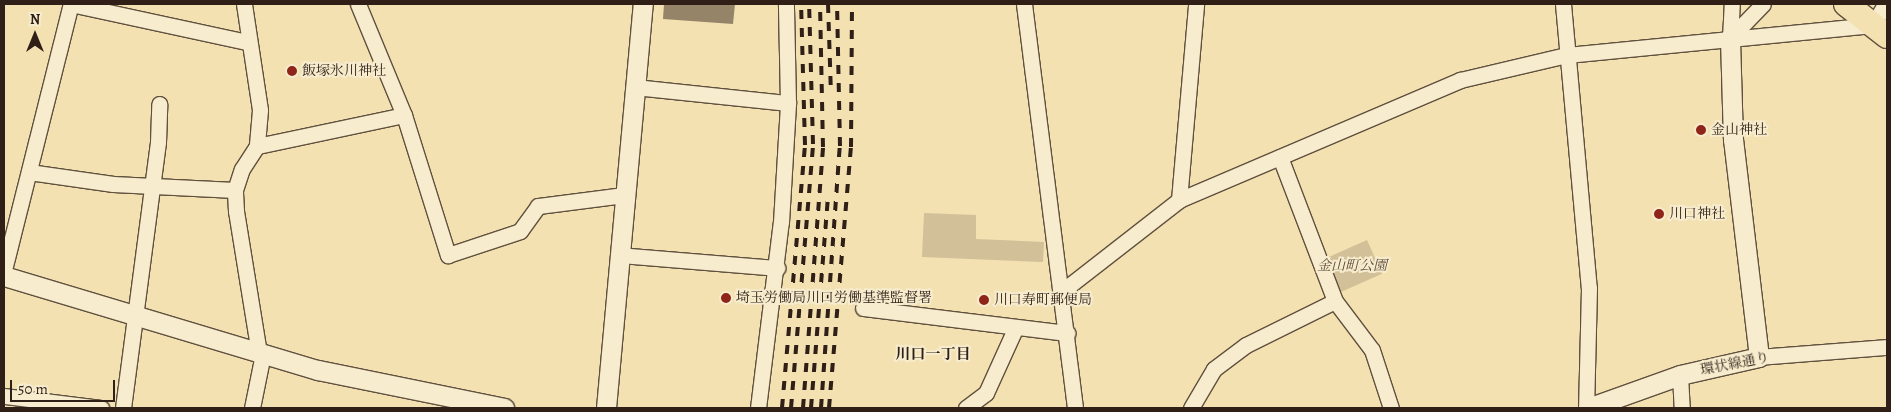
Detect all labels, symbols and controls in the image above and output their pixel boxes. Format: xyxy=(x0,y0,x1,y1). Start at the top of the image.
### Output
north arrow xyxy=(10,10,60,60)
text: N xyxy=(30,10,40,29)
place label: 飯塚氷川神社 xyxy=(302,63,386,79)
marker: 飯塚氷川神社 xyxy=(286,65,298,77)
place label: 金山神社 xyxy=(1711,122,1767,138)
marker: 金山神社 xyxy=(1695,124,1707,136)
place label: 川口神社 xyxy=(1669,206,1725,222)
marker: 川口神社 xyxy=(1653,208,1665,220)
park label: 金山町公園 xyxy=(1317,258,1387,274)
place label: 埼玉労働局川口労働基準監督署 xyxy=(736,290,932,306)
marker: 埼玉労働局川口労働基準監督署 xyxy=(720,292,732,304)
place label: 川口寿町郵便局 xyxy=(994,292,1092,308)
marker: 川口寿町郵便局 xyxy=(978,294,990,306)
district label: 川口一丁目 xyxy=(896,346,970,364)
street label: 環状線通り xyxy=(1699,349,1771,379)
scale bar xyxy=(12,370,118,402)
text: 50 m xyxy=(18,379,48,399)

